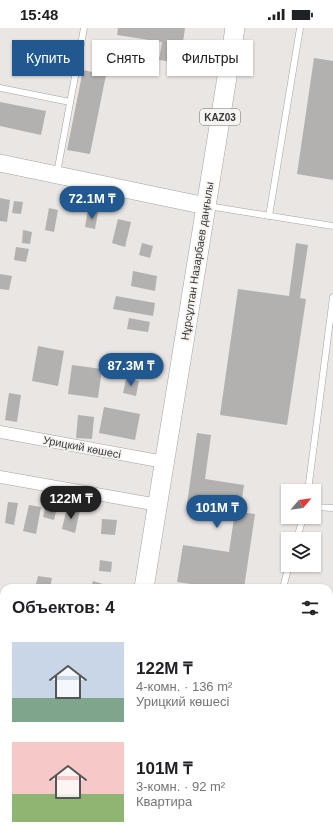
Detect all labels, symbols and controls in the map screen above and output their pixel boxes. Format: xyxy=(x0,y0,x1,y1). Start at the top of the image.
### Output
text: 15:48 xyxy=(20,6,58,23)
chip: Купить xyxy=(12,40,84,76)
chip: Снять xyxy=(92,40,159,76)
chip: Фильтры xyxy=(167,40,253,76)
road number: KАZ03 xyxy=(200,109,240,125)
street label: Нұрсұлтан Назарбаев даңғылы xyxy=(179,181,215,341)
pin: 72.1M ₸ xyxy=(55,186,129,220)
text: 72.1M ₸ xyxy=(69,191,115,206)
pin: 87.3M ₸ xyxy=(94,353,168,387)
text: 87.3M ₸ xyxy=(108,358,154,373)
street label: Урицкий көшесі xyxy=(42,434,122,460)
north arrow xyxy=(281,484,321,524)
map controls xyxy=(281,484,321,572)
pin: 122M ₸ xyxy=(38,486,104,520)
text: 122M ₸ xyxy=(49,491,93,506)
pin: 101M ₸ xyxy=(184,495,250,529)
text: 101M ₸ xyxy=(195,500,239,515)
button: layers xyxy=(281,532,321,572)
icon: filters xyxy=(299,597,321,619)
text: Объектов: 4 xyxy=(12,598,115,617)
icon: home xyxy=(44,658,92,706)
text: 122M ₸ xyxy=(136,659,193,678)
text: 4-комн. · 136 m² xyxy=(136,679,232,694)
text: Урицкий көшесі xyxy=(136,694,229,709)
icon: home xyxy=(44,758,92,806)
text: 101M ₸ xyxy=(136,759,193,778)
text: 3-комн. · 92 m² xyxy=(136,779,225,794)
text: Квартира xyxy=(136,794,192,809)

